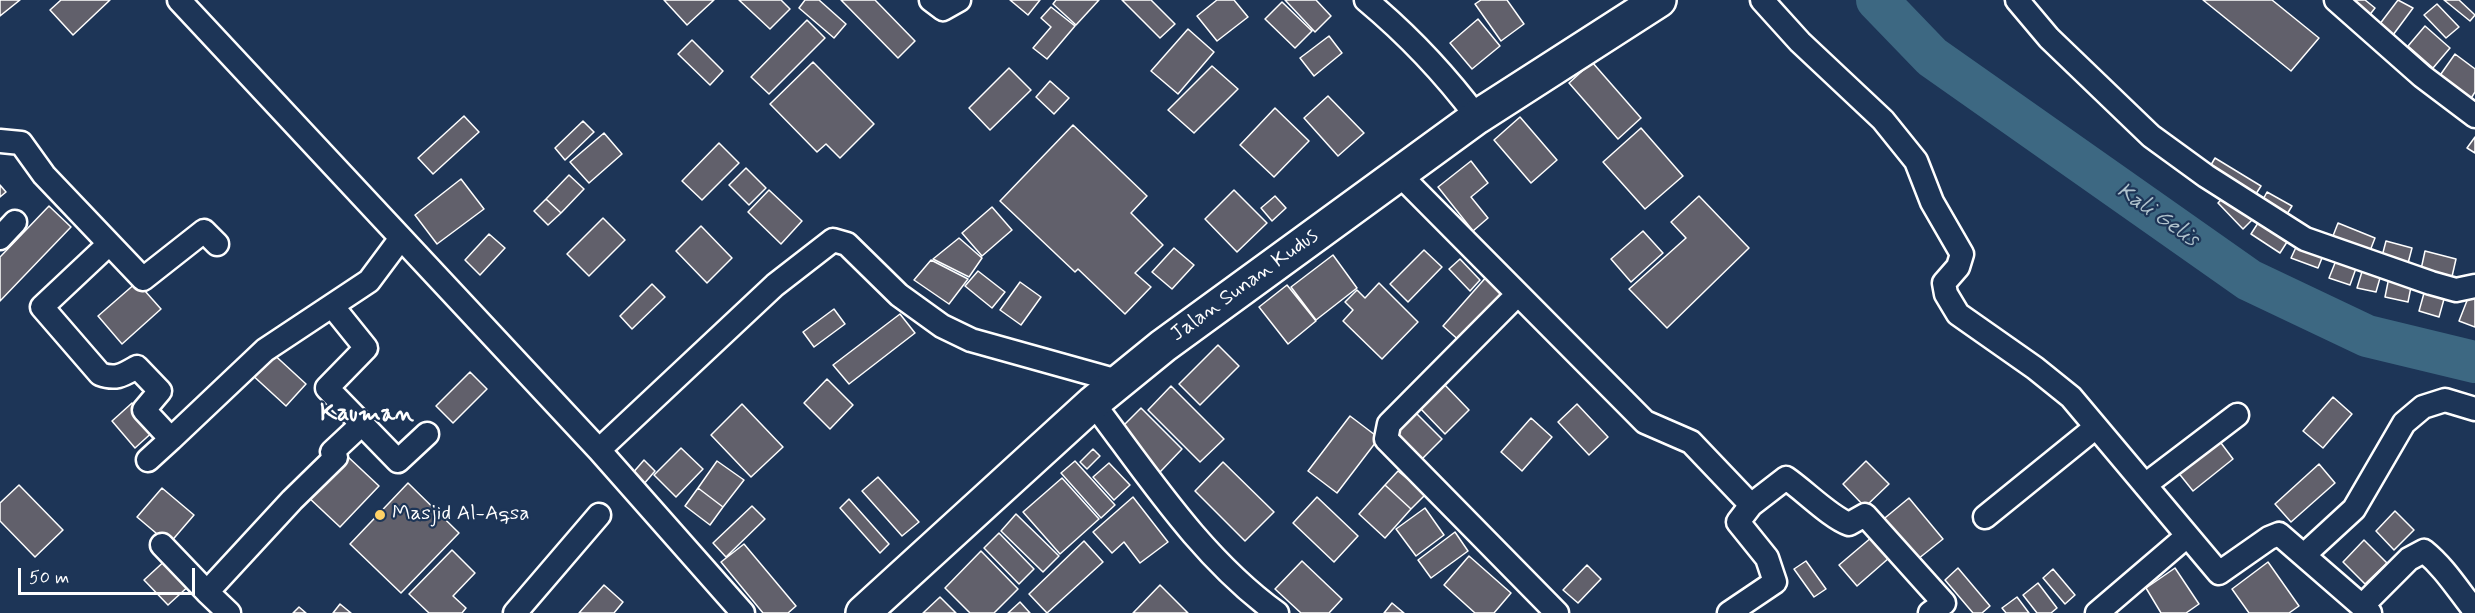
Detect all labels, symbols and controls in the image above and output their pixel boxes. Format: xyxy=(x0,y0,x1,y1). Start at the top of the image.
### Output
water label: Kali Gelis xyxy=(2111,178,2203,254)
street label: Jalan Sunan Kudus xyxy=(1166,224,1324,348)
district label: Kauman xyxy=(320,401,414,429)
place label: Masjid Al-Aqsa xyxy=(392,502,529,528)
marker: Masjid Al-Aqsa xyxy=(373,508,387,522)
scale bar xyxy=(21,556,198,594)
text: 50 m xyxy=(29,566,69,590)

